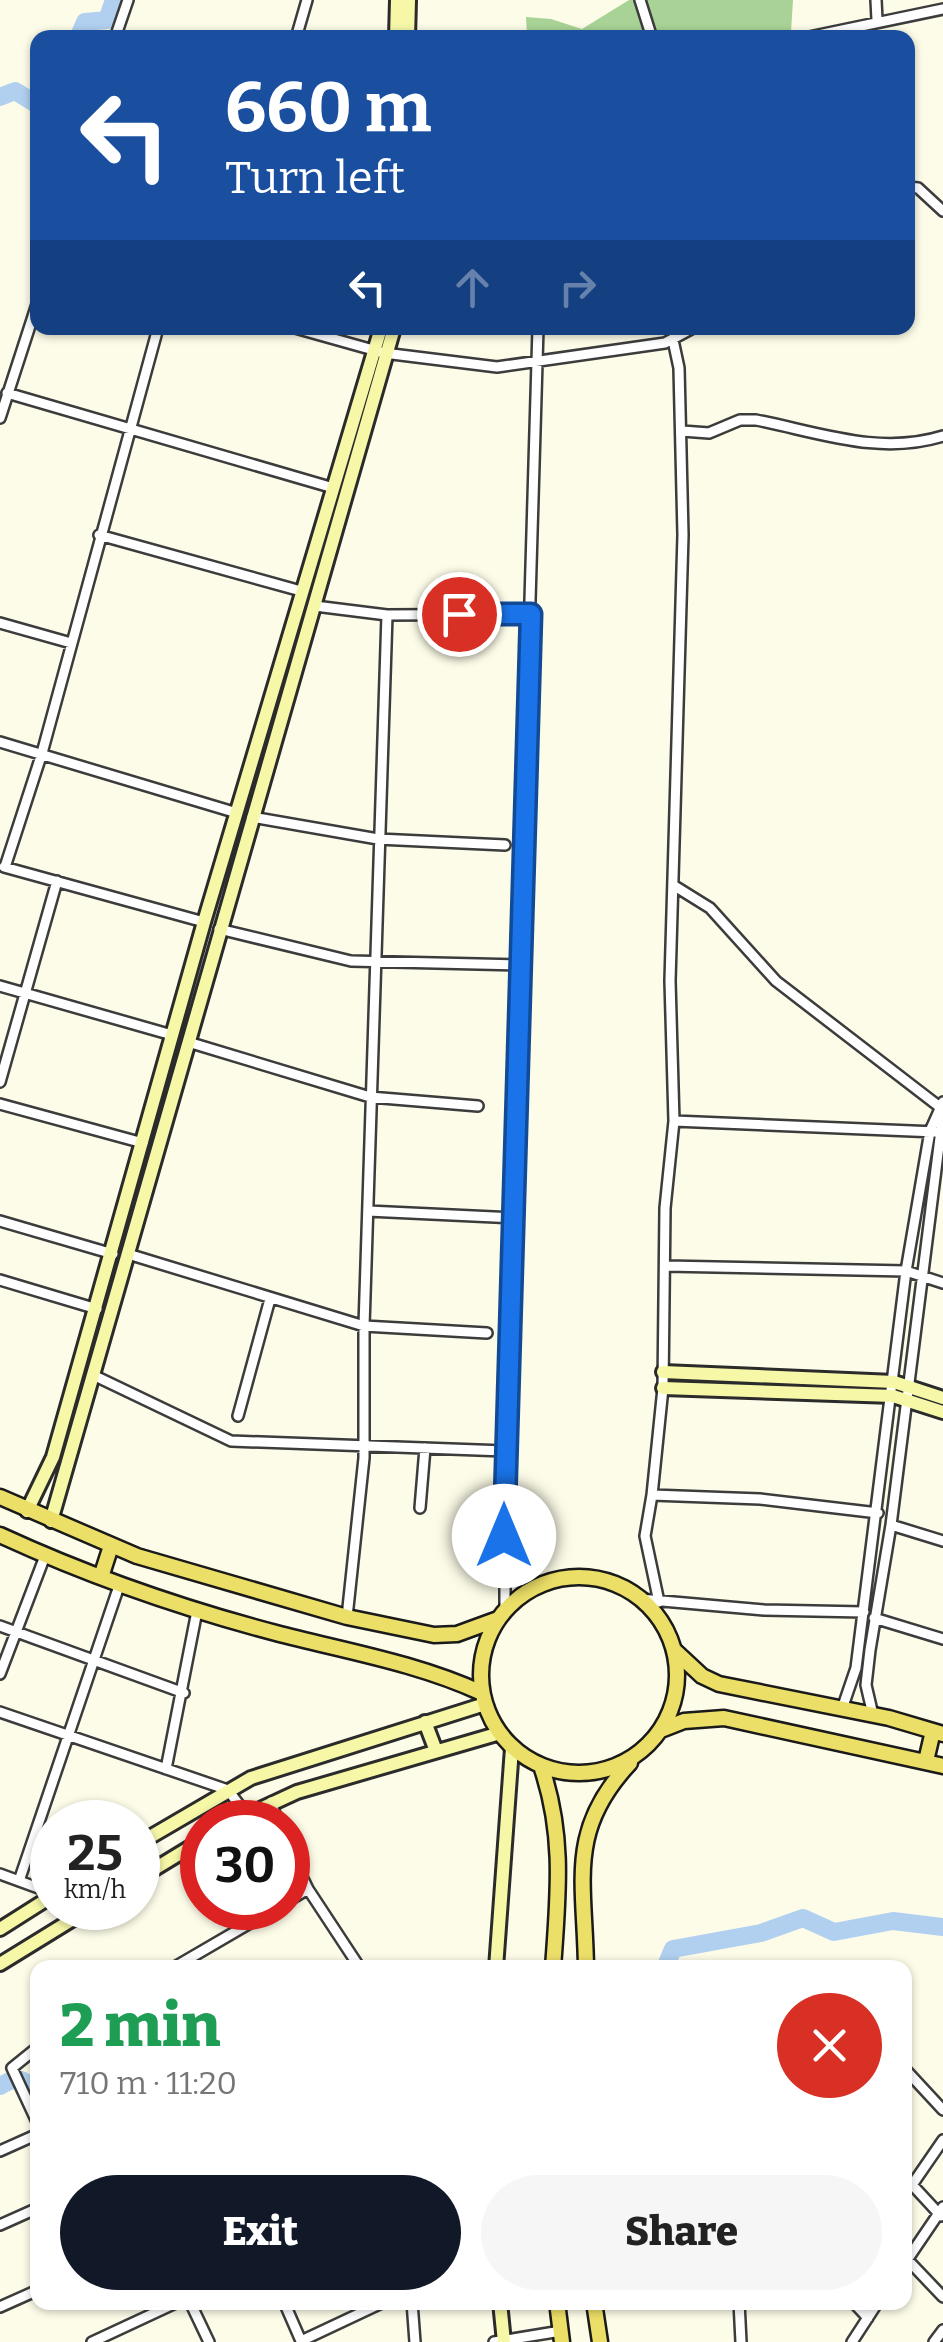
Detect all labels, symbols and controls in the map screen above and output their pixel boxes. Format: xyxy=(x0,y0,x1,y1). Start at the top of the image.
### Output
text: 660 m xyxy=(225,66,432,150)
icon: left xyxy=(60,70,190,200)
text: Turn left xyxy=(225,151,405,205)
icon: left xyxy=(340,260,395,315)
icon: ahead xyxy=(445,260,500,315)
icon: right xyxy=(550,260,605,315)
pin xyxy=(417,572,502,657)
icon: arrive xyxy=(432,587,487,642)
position arrow xyxy=(452,1484,556,1588)
speed limit sign: 30 xyxy=(180,1800,310,1930)
text: 25 xyxy=(67,1823,123,1883)
text: km/h xyxy=(64,1875,126,1905)
text: 2 min xyxy=(60,1990,220,2062)
button: close xyxy=(777,1993,882,2098)
text: 710 m · 11:20 xyxy=(60,2064,237,2102)
button: Exit xyxy=(60,2175,461,2290)
button: Share xyxy=(481,2175,882,2290)

